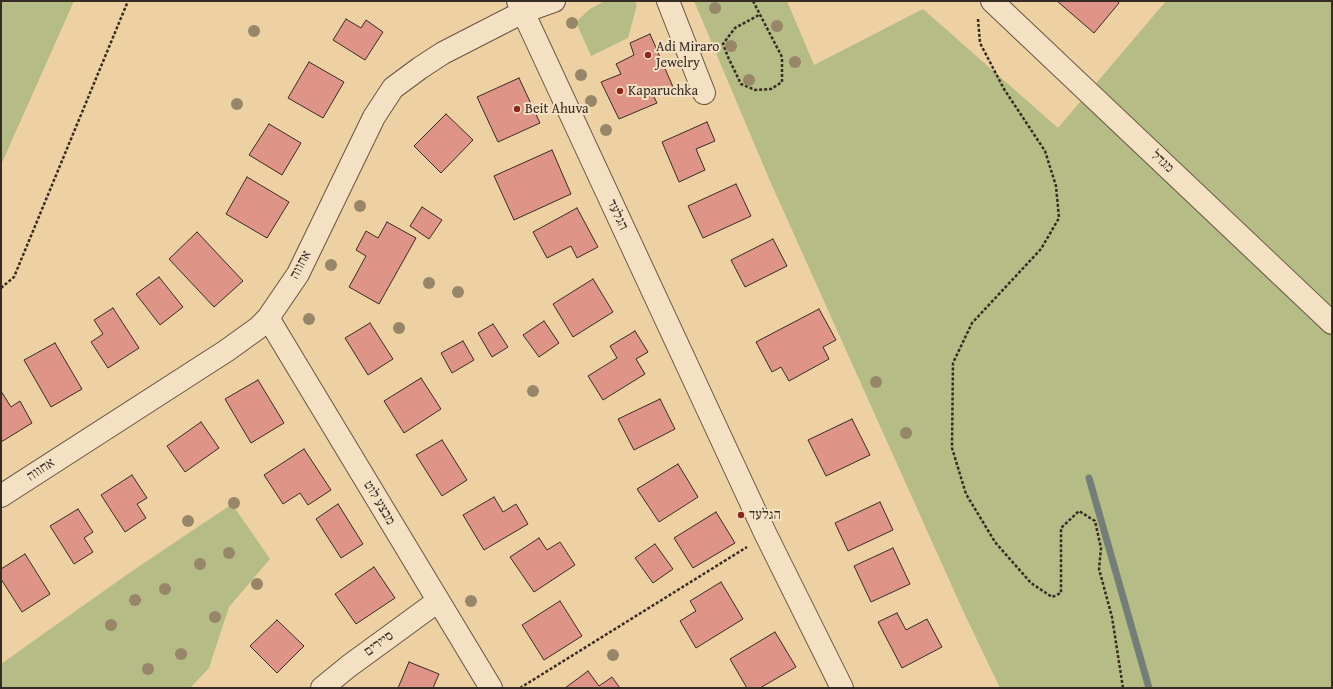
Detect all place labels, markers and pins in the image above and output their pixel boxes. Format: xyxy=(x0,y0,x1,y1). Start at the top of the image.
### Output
place label: Adi Miraro Jewelry xyxy=(656,39,719,72)
marker: Adi Miraro Jewelry xyxy=(643,50,653,60)
place label: Kaparuchka xyxy=(628,83,698,99)
marker: Kaparuchka xyxy=(615,86,625,96)
place label: Beit Ahuva xyxy=(525,101,589,117)
marker: Beit Ahuva xyxy=(512,104,522,114)
place label: הגלעד xyxy=(749,507,781,523)
marker: הגלעד xyxy=(736,510,746,520)

